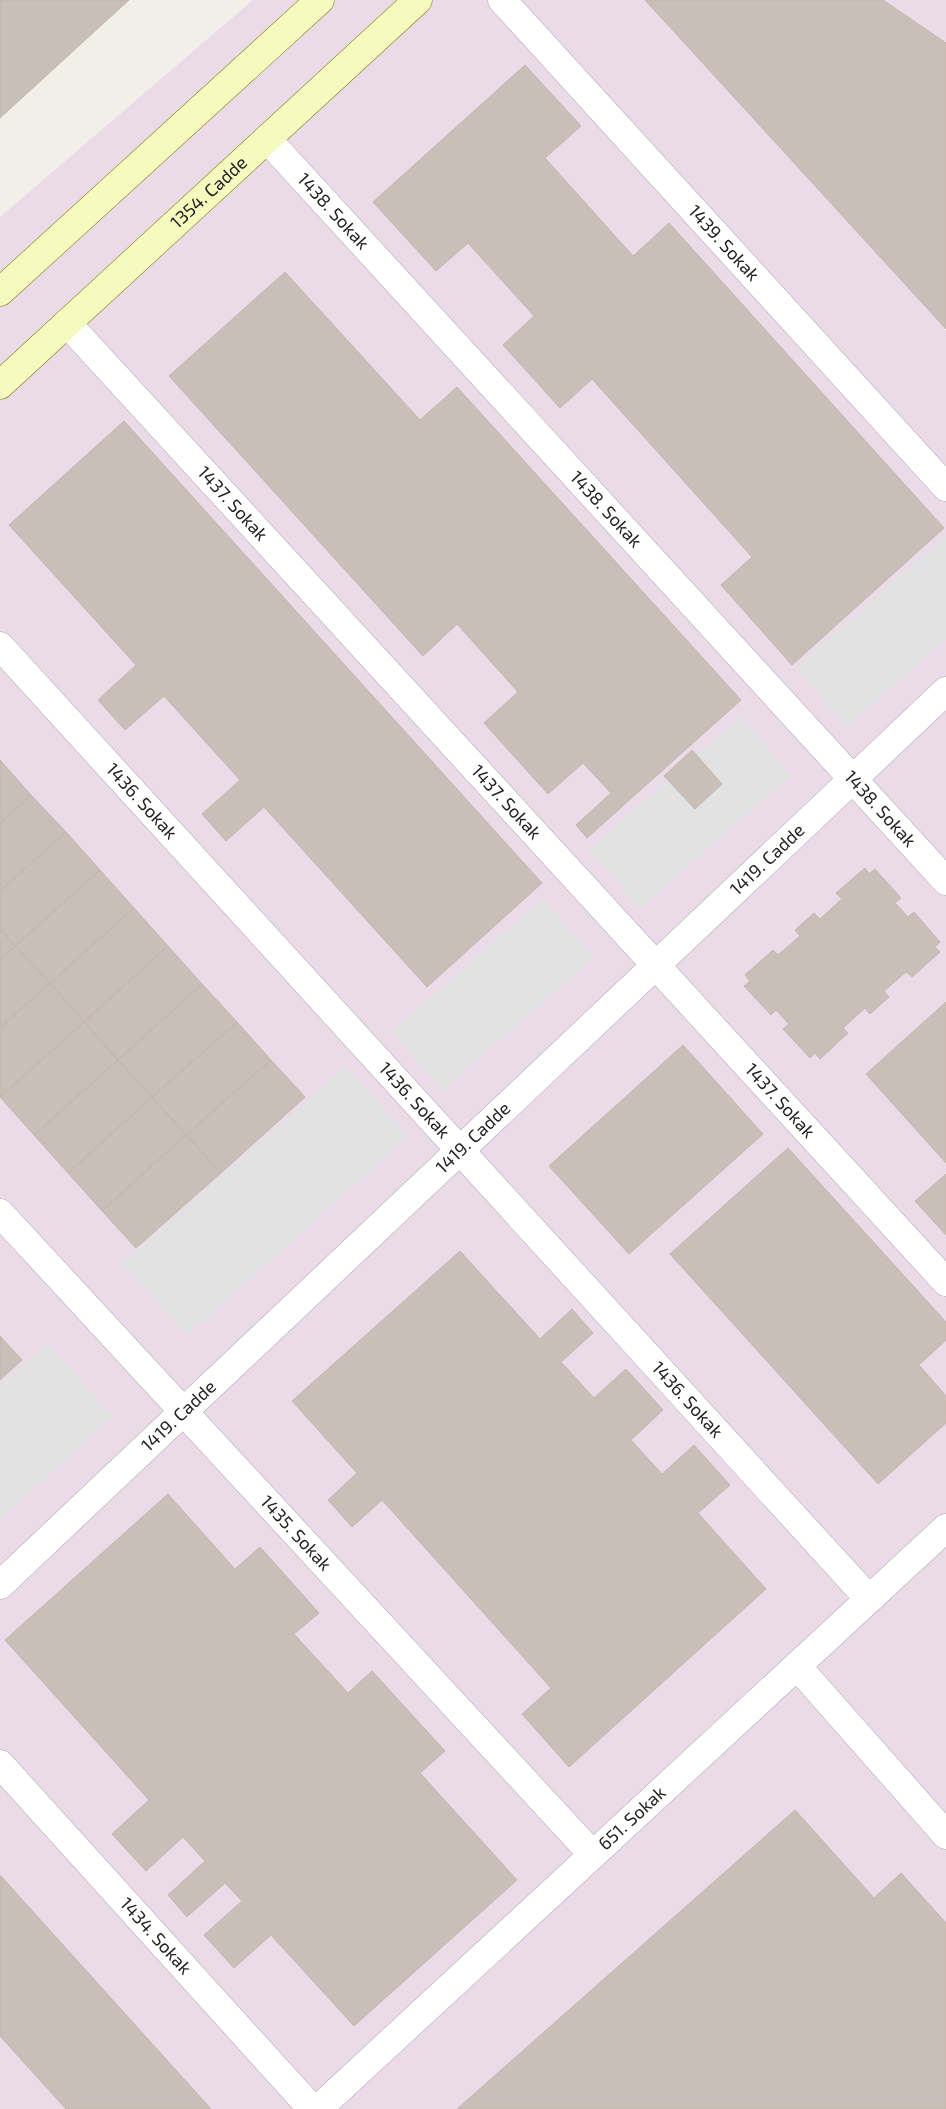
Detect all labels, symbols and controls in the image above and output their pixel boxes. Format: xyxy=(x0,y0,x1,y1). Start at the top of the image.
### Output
street label: 1354. Cadde xyxy=(165,151,251,233)
street label: 1438. Sokak xyxy=(293,168,374,253)
street label: 1439. Sokak xyxy=(684,200,765,285)
street label: 1437. Sokak xyxy=(194,461,273,545)
street label: 1438. Sokak xyxy=(566,466,647,551)
street label: 1436. Sokak xyxy=(102,758,182,843)
street label: 1437. Sokak xyxy=(467,760,547,843)
street label: 1438. Sokak xyxy=(840,765,921,851)
street label: 1419. Cadde xyxy=(725,819,809,899)
street label: 1436. Sokak xyxy=(375,1057,455,1142)
street label: 1437. Sokak xyxy=(741,1058,820,1142)
street label: 1419. Cadde xyxy=(431,1097,514,1178)
street label: 1436. Sokak xyxy=(648,1356,728,1442)
street label: 1419. Cadde xyxy=(136,1375,220,1456)
street label: 1435. Sokak xyxy=(256,1490,337,1575)
street label: 651. Sokak xyxy=(593,1781,670,1854)
street label: 1434. Sokak xyxy=(116,1892,197,1978)

